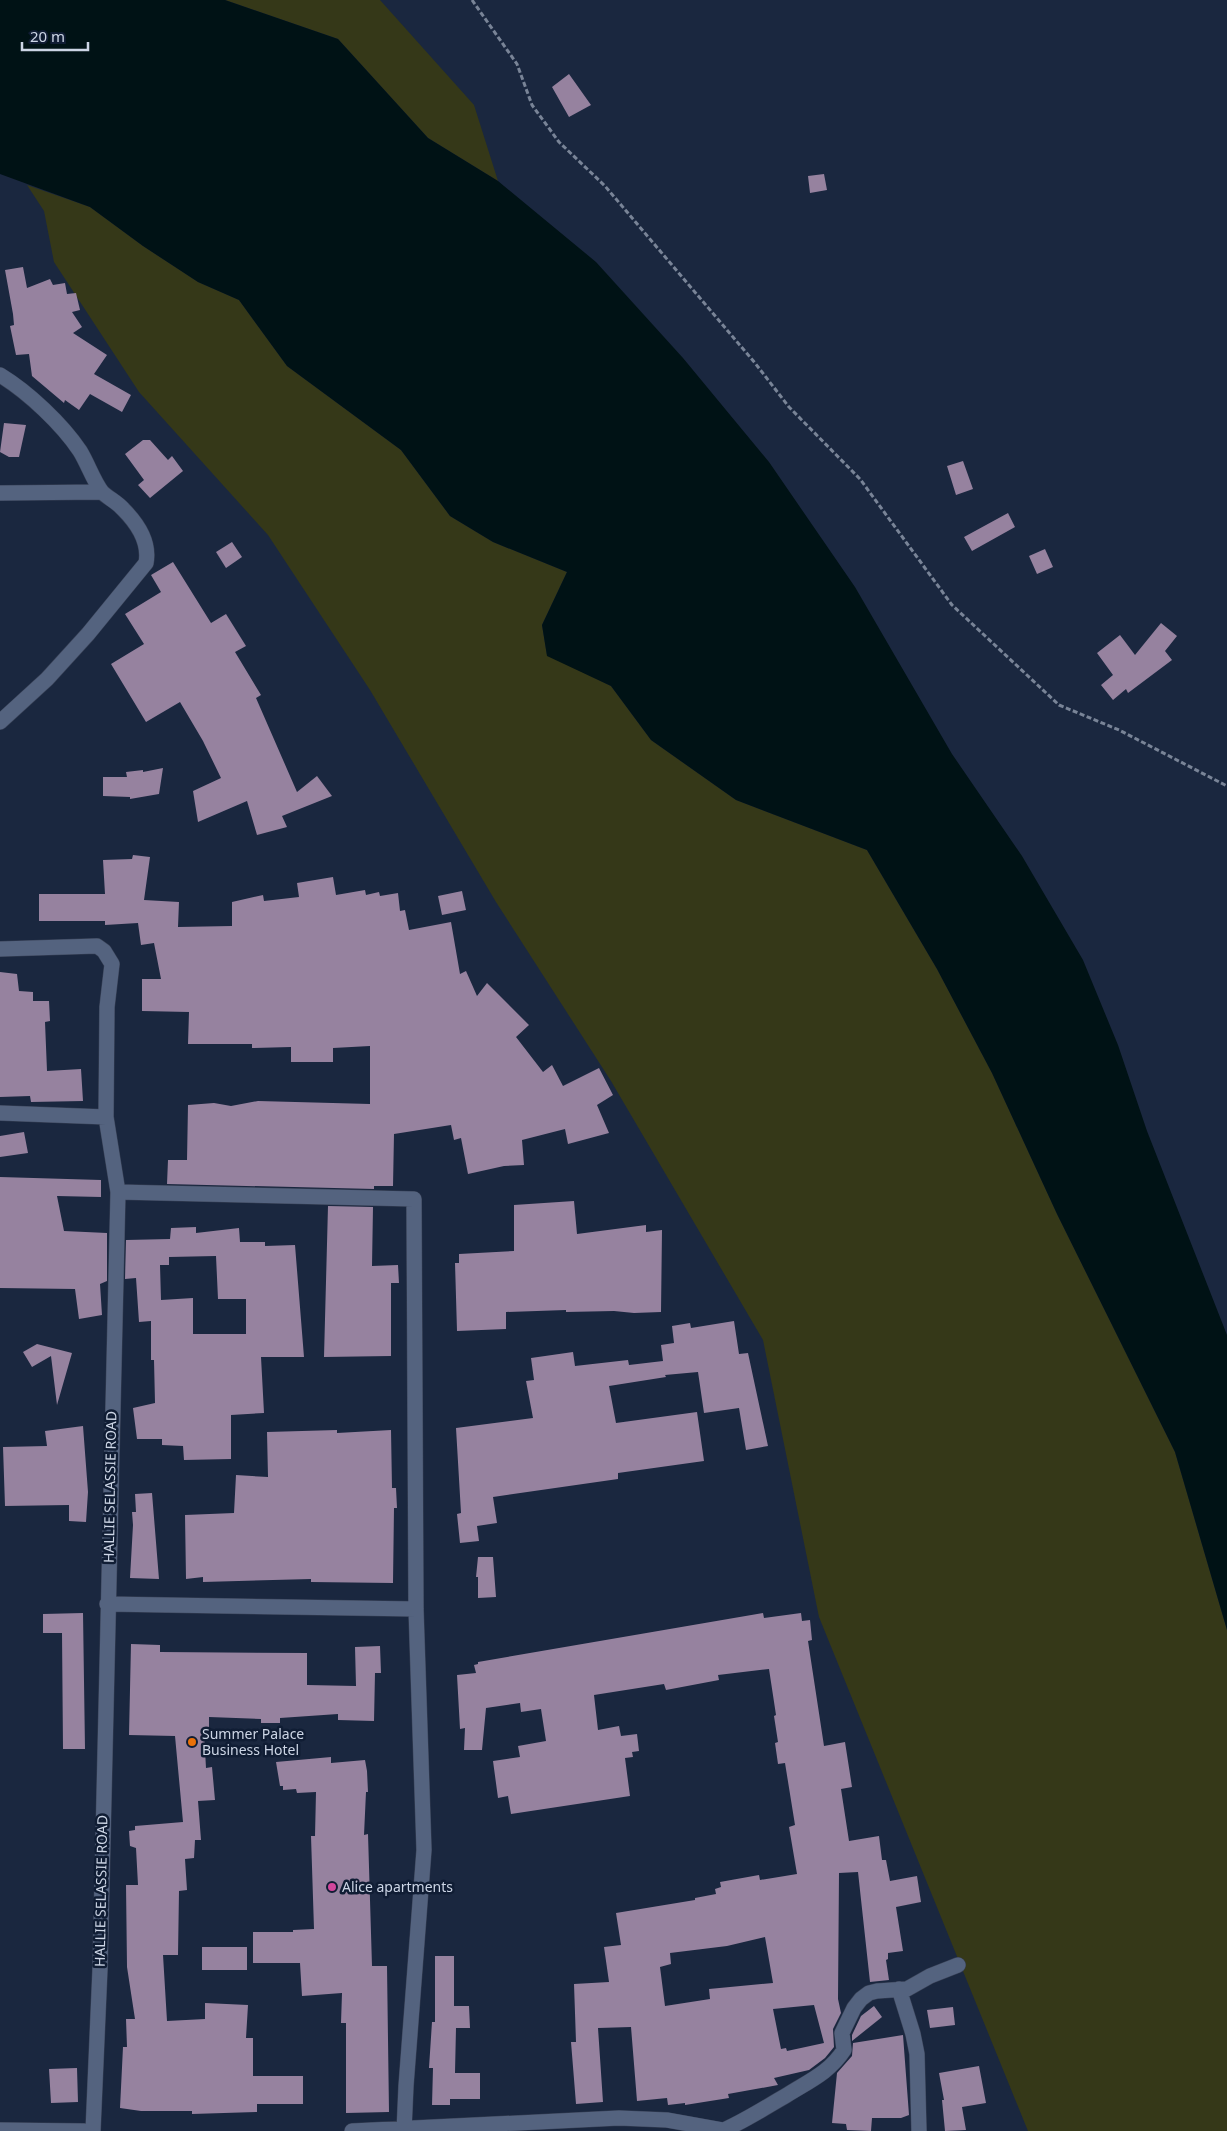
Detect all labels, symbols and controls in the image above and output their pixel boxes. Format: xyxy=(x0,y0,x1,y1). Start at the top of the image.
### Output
scale bar xyxy=(22,20,89,52)
text: 20 m xyxy=(30,26,65,46)
street label: HALLIE SELASSIE ROAD xyxy=(99,1411,120,1563)
place label: Summer Palace Business Hotel xyxy=(202,1724,304,1759)
marker: Summer Palace Business Hotel xyxy=(186,1736,198,1748)
street label: HALLIE SELASSIE ROAD xyxy=(90,1815,111,1967)
place label: Alice apartments xyxy=(342,1877,453,1896)
marker: Alice apartments xyxy=(326,1881,338,1893)

